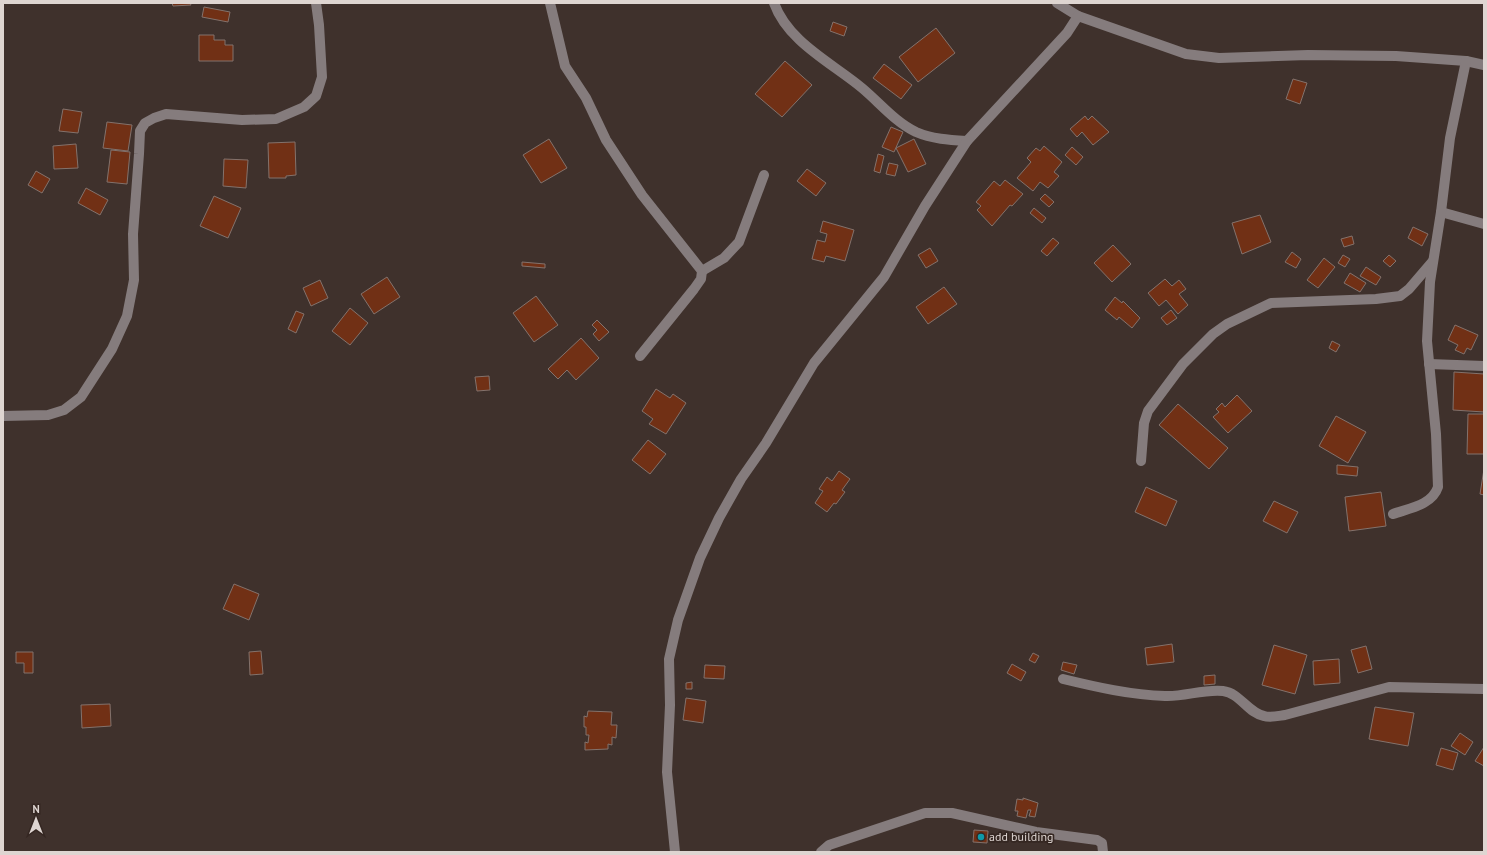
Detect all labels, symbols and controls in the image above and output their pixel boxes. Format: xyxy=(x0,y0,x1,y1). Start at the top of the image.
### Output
north arrow xyxy=(16,799,56,839)
text: N xyxy=(32,802,40,816)
place label: add building xyxy=(989,829,1053,844)
marker: add building xyxy=(976,832,986,842)

